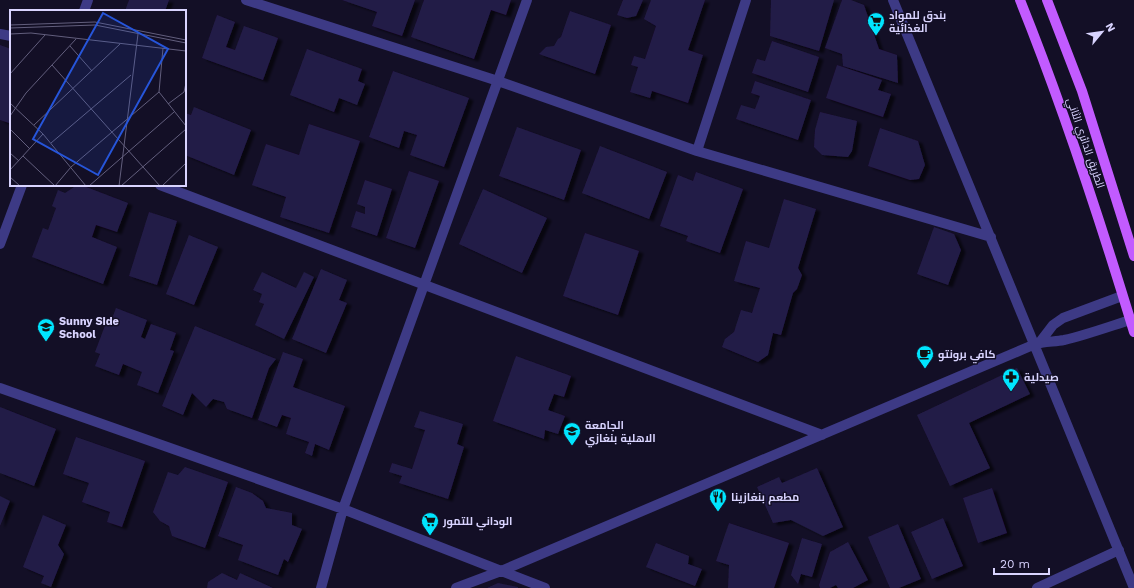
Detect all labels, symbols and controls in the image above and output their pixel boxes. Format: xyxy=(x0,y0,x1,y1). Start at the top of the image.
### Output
place label: بندق للمواد الغذائية xyxy=(889,9,946,35)
inset map xyxy=(10,10,186,186)
supermarket icon: بندق للمواد الغذائية xyxy=(866,11,886,36)
north arrow xyxy=(1082,12,1122,52)
text: N xyxy=(1103,21,1118,34)
street label: الطريق الدائري الثاني xyxy=(1062,96,1107,191)
place label: Sunny Side School xyxy=(59,315,119,341)
school or university icon: Sunny Side School xyxy=(36,317,56,342)
cafe icon: كافي برونتو xyxy=(915,344,935,369)
place label: كافي برونتو xyxy=(938,348,996,364)
pharmacy icon: صيدلية xyxy=(1001,367,1021,392)
place label: صيدلية xyxy=(1024,371,1059,384)
place label: الجامعة الاهلية بنغازي xyxy=(585,419,656,448)
school or university icon: الجامعة الاهلية بنغازي xyxy=(562,421,582,446)
restaurant icon: مطعم بنغازينا xyxy=(708,487,728,512)
place label: مطعم بنغازينا xyxy=(731,491,799,505)
supermarket icon: الوداني للتمور xyxy=(420,511,440,536)
place label: الوداني للتمور xyxy=(442,515,512,531)
scale bar xyxy=(994,550,1049,576)
text: 20 m xyxy=(1000,557,1030,571)

